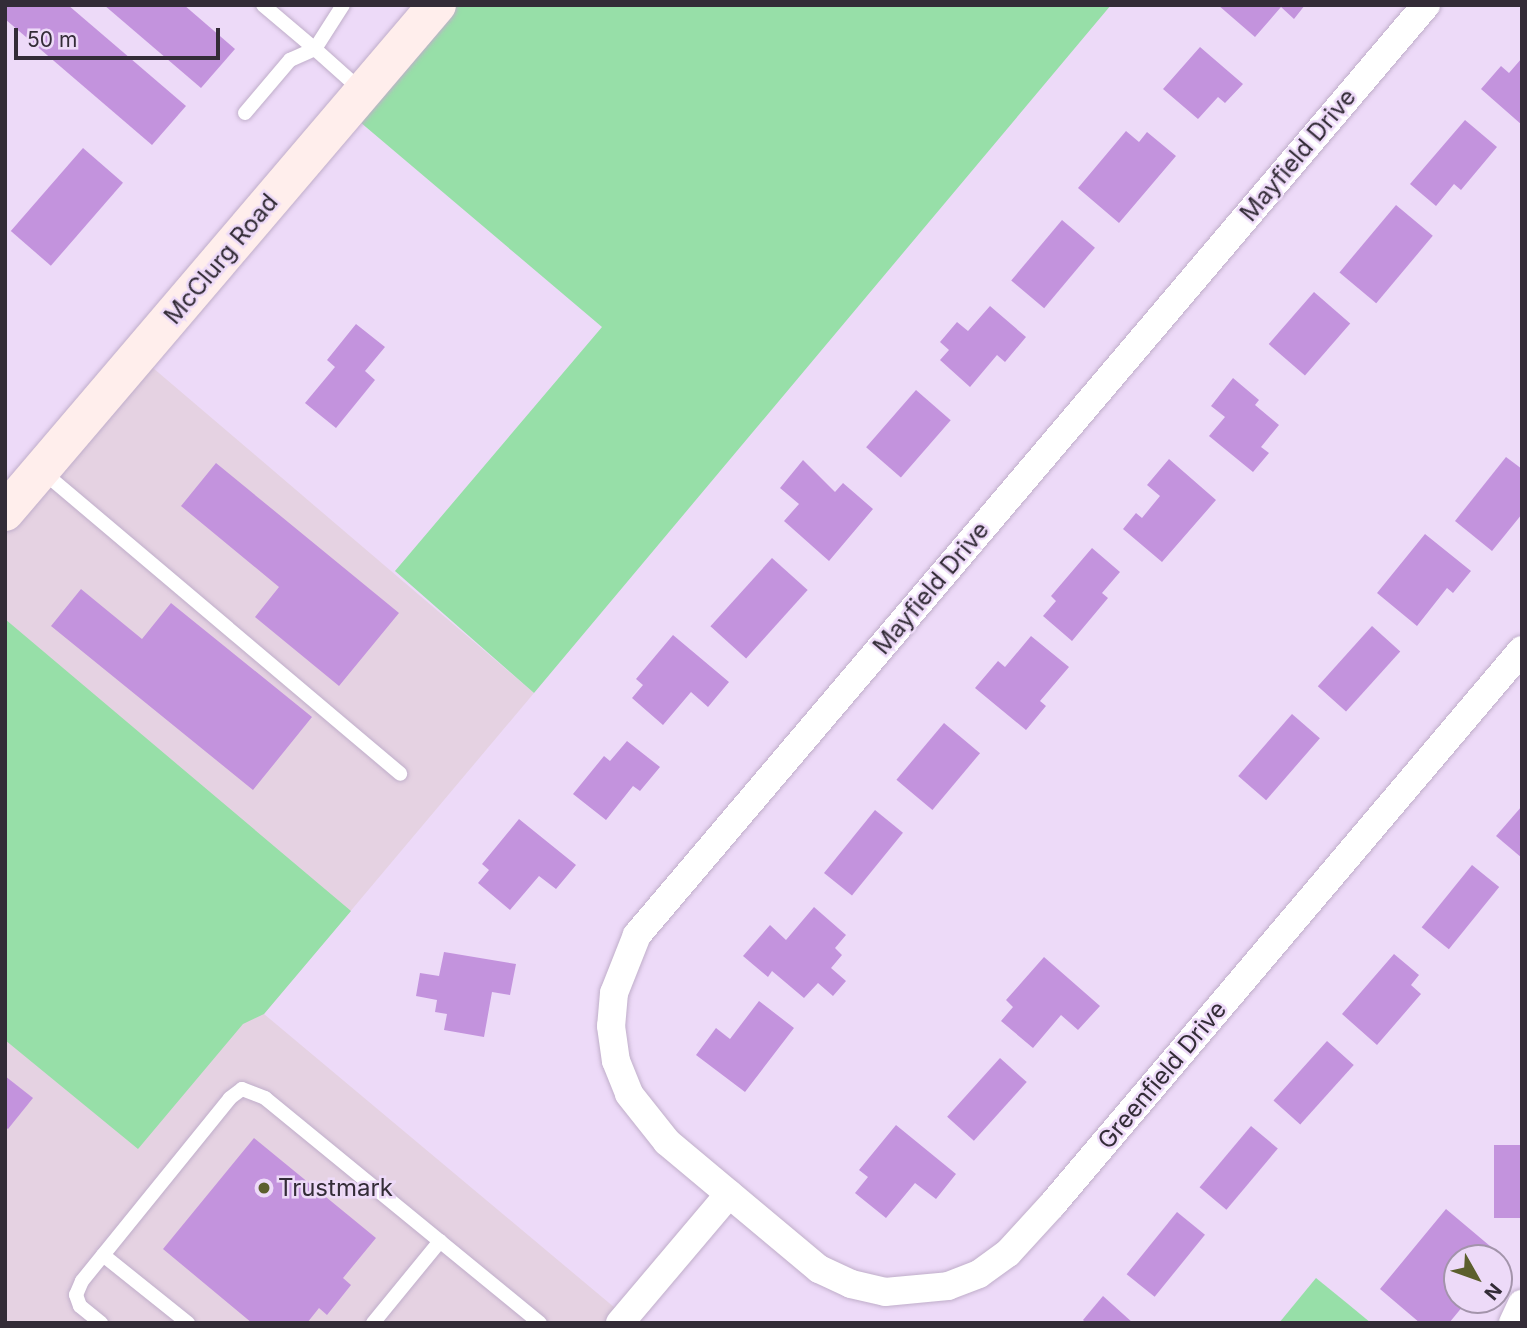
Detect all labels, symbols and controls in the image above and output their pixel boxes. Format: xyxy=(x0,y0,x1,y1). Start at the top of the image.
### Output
scale bar xyxy=(18,14,224,58)
text: 50 m xyxy=(27,27,77,52)
street label: Mayfield Drive xyxy=(1234,83,1362,227)
street label: McClurg Road xyxy=(158,188,284,330)
street label: Mayfield Drive xyxy=(867,516,995,660)
street label: Greenfield Drive xyxy=(1092,995,1232,1155)
place label: Trustmark xyxy=(278,1174,393,1202)
marker: Trustmark xyxy=(256,1180,272,1196)
north arrow xyxy=(1443,1244,1513,1314)
text: N xyxy=(1479,1279,1506,1304)

